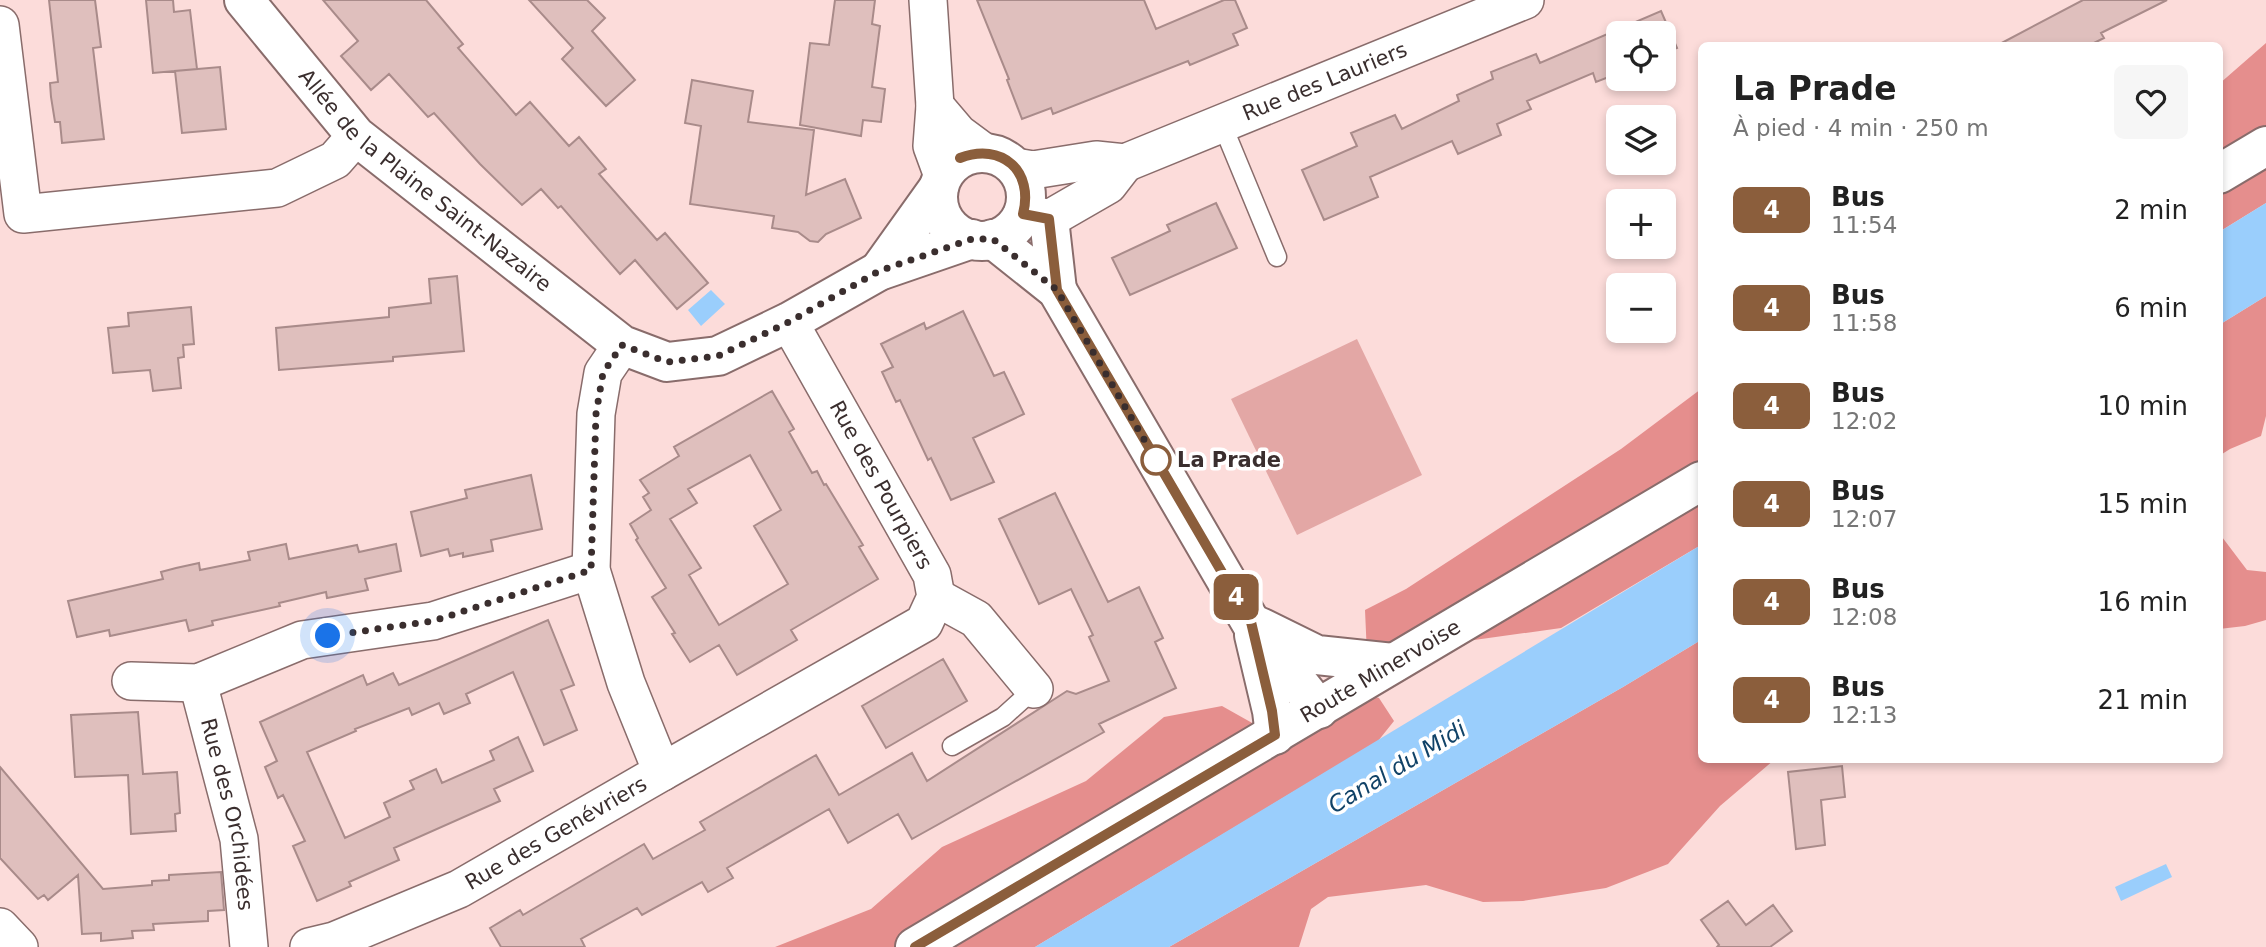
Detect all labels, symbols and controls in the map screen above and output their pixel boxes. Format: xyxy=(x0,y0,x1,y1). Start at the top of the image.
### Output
map controls xyxy=(1606,21,1676,343)
button: locate xyxy=(1606,21,1676,91)
street label: Rue des Lauriers xyxy=(1239,37,1411,126)
street label: Allée de la Plaine Saint-Nazaire xyxy=(294,64,556,297)
button: heart xyxy=(2114,65,2188,139)
text: La Prade xyxy=(1733,69,1897,108)
button: layers xyxy=(1606,105,1676,175)
text: À pied · 4 min · 250 m xyxy=(1733,115,1989,141)
text: Bus xyxy=(1831,182,1885,212)
button: + xyxy=(1606,189,1676,259)
text: 2 min xyxy=(2114,195,2188,225)
text: 4 xyxy=(1763,196,1780,224)
text: 11:54 xyxy=(1831,212,1897,238)
button: − xyxy=(1606,273,1676,343)
text: Bus xyxy=(1831,280,1885,310)
text: 6 min xyxy=(2114,293,2188,323)
text: 4 xyxy=(1763,294,1780,322)
text: 11:58 xyxy=(1831,310,1897,336)
text: Bus xyxy=(1831,378,1885,408)
text: 10 min xyxy=(2098,391,2188,421)
text: 4 xyxy=(1763,392,1780,420)
street label: Rue des Pourpiers xyxy=(825,397,937,573)
text: 12:02 xyxy=(1831,408,1897,434)
marker: La Prade xyxy=(1141,445,1171,475)
place label: La Prade xyxy=(1177,448,1281,472)
text: Bus xyxy=(1831,476,1885,506)
text: 15 min xyxy=(2098,489,2188,519)
text: 4 xyxy=(1763,490,1780,518)
text: 12:07 xyxy=(1831,506,1897,532)
line badge: 4 xyxy=(1213,574,1259,620)
text: Bus xyxy=(1831,574,1885,604)
text: 4 xyxy=(1228,583,1244,611)
text: 16 min xyxy=(2098,587,2188,617)
text: 4 xyxy=(1763,588,1780,616)
text: 12:08 xyxy=(1831,604,1897,630)
street label: Route Minervoise xyxy=(1296,614,1465,728)
your location xyxy=(310,618,345,653)
text: Bus xyxy=(1831,672,1885,702)
text: 21 min xyxy=(2098,685,2188,715)
text: 4 xyxy=(1763,686,1780,714)
text: 12:13 xyxy=(1831,702,1897,728)
water label: Canal du Midi xyxy=(1323,715,1471,818)
street label: Rue des Orchidées xyxy=(196,716,258,912)
street label: Rue des Genévriers xyxy=(461,771,651,895)

